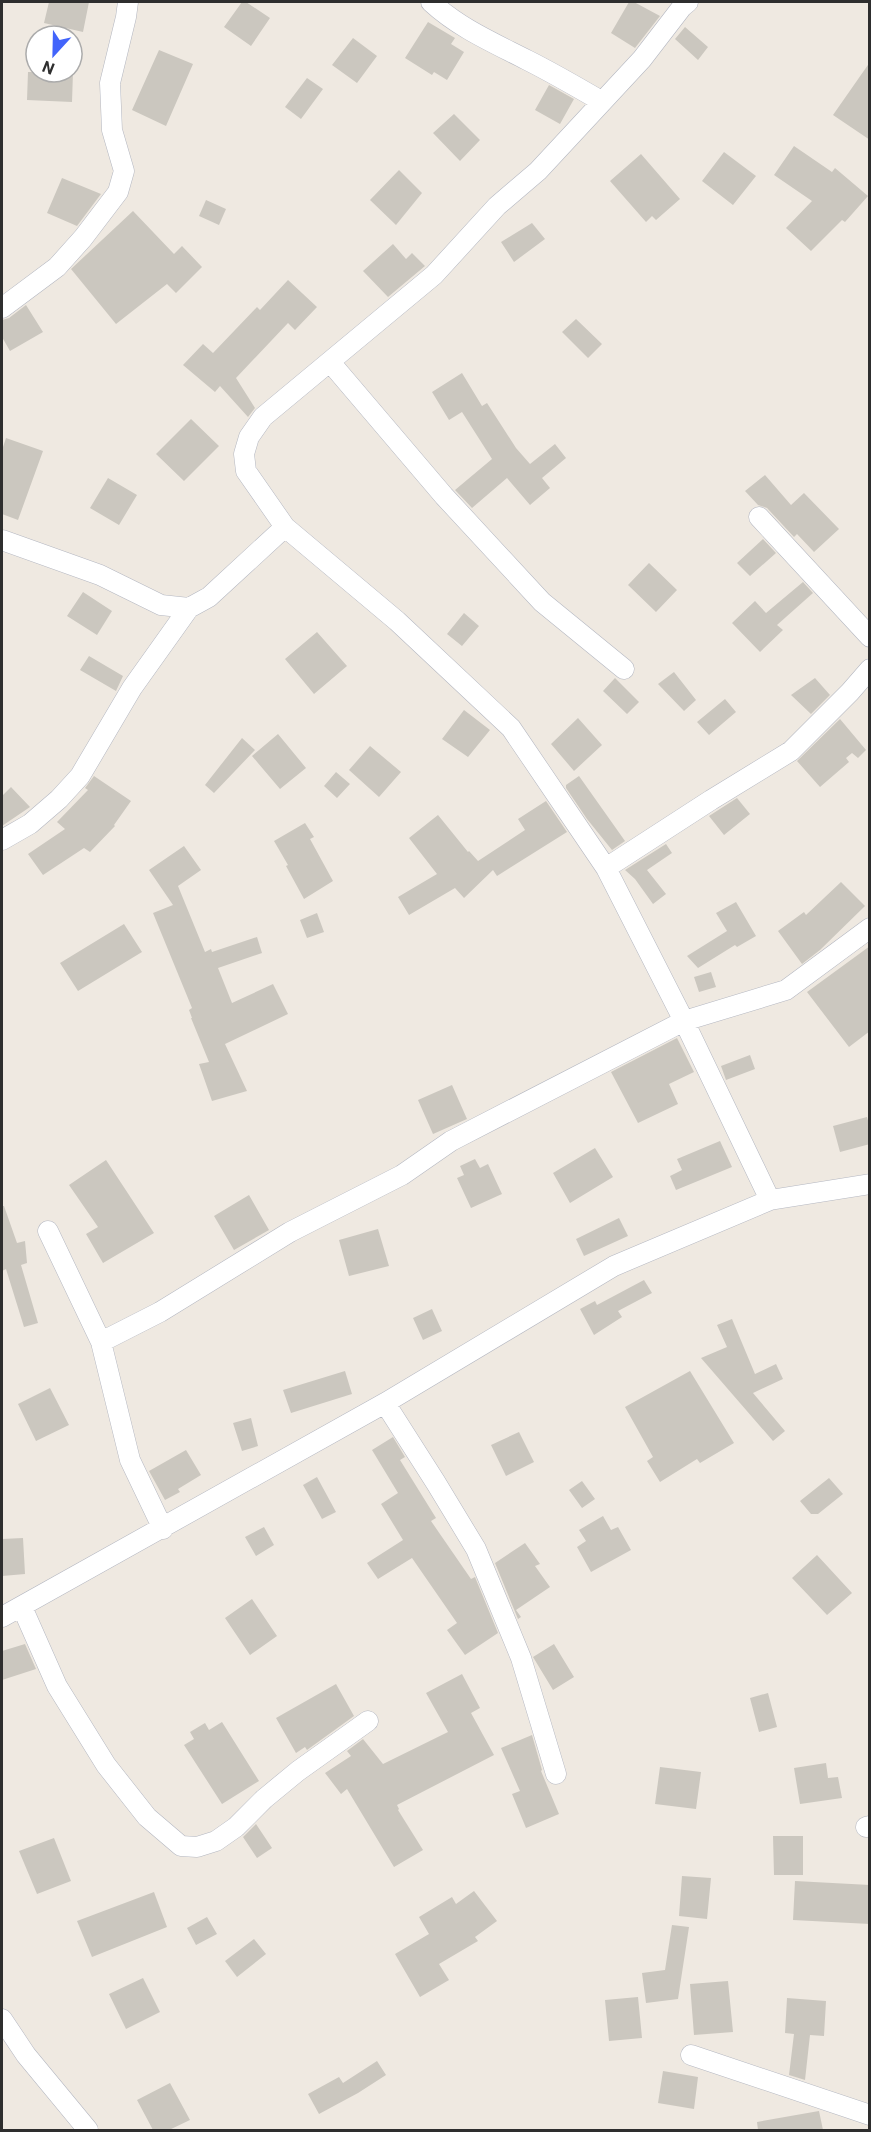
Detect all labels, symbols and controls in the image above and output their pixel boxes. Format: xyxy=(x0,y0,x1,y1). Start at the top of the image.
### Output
north arrow xyxy=(24,24,84,84)
text: N xyxy=(40,57,57,78)

